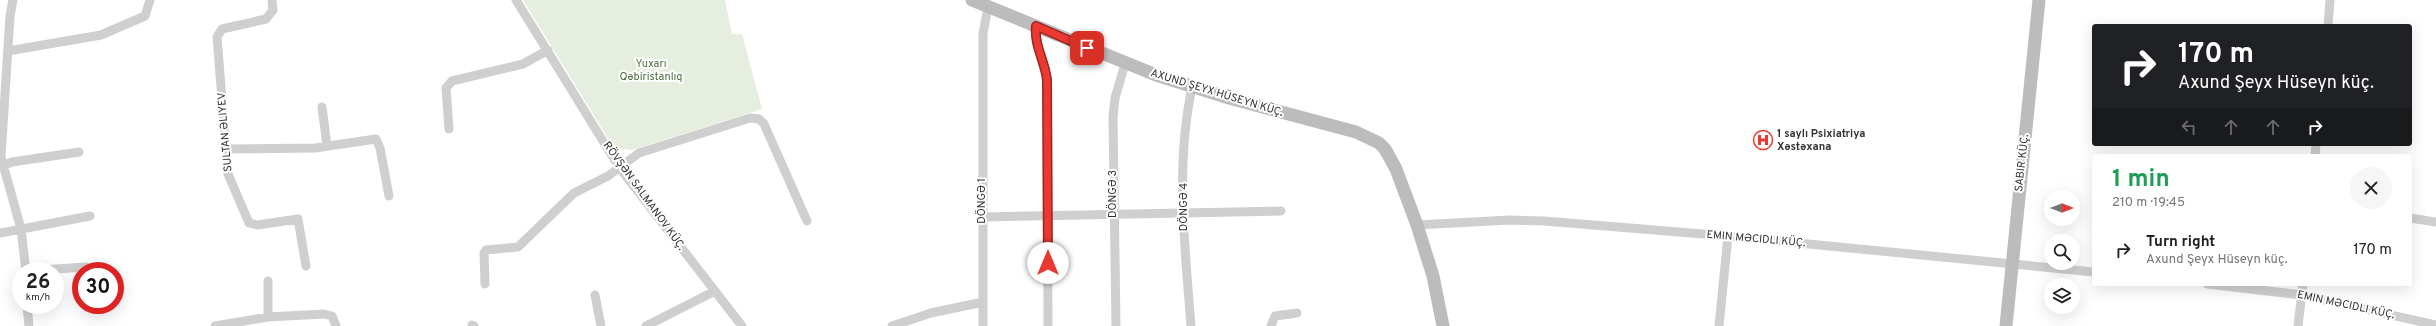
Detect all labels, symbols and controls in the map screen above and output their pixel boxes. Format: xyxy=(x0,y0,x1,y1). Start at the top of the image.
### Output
pin xyxy=(1070,31,1104,65)
icon: arrive xyxy=(1076,37,1098,59)
text: 170 m xyxy=(2178,37,2254,73)
icon: right xyxy=(2112,40,2164,92)
park label: Yuxarı Qəbiristanlıq xyxy=(620,57,682,84)
street label: AXUND ŞEYX HÜSEYN KÜÇ. xyxy=(1149,65,1285,120)
text: Axund Şeyx Hüseyn küç. xyxy=(2178,72,2374,95)
street label: SULTAN ƏLIYEV xyxy=(215,92,235,172)
icon: left xyxy=(2178,116,2200,138)
icon: ahead xyxy=(2220,116,2242,138)
icon: ahead xyxy=(2262,116,2284,138)
icon: right xyxy=(2304,116,2326,138)
place label: 1 saylı Psixiatriya Xəstəxana xyxy=(1777,127,1865,154)
hospital icon: 1 saylı Psixiatriya Xəstəxana xyxy=(1752,129,1774,151)
street label: SABIR KÜÇ. xyxy=(2011,133,2032,193)
street label: RÖVŞƏN SALMANOV KÜÇ. xyxy=(600,138,689,253)
text: 1 min xyxy=(2112,165,2170,195)
button: close xyxy=(2350,167,2392,209)
street label: DÖNGƏ 3 xyxy=(1105,170,1120,218)
street label: DÖNGƏ 1 xyxy=(974,178,989,224)
street label: DÖNGƏ 4 xyxy=(1176,183,1191,231)
north arrow xyxy=(2044,190,2080,226)
map controls xyxy=(2044,190,2080,314)
text: 210 m · 19:45 xyxy=(2112,195,2185,211)
street label: EMIN MƏCIDLI KÜÇ. xyxy=(1706,227,1806,250)
text: Turn right xyxy=(2146,233,2215,252)
button: search xyxy=(2044,234,2080,270)
icon: right xyxy=(2112,239,2134,261)
text: 170 m xyxy=(2353,241,2392,260)
position arrow xyxy=(1027,242,1069,284)
text: Axund Şeyx Hüseyn küç. xyxy=(2146,252,2288,268)
speed limit sign: 30 xyxy=(72,262,124,314)
text: 26 xyxy=(26,270,50,296)
button: layers xyxy=(2044,278,2080,314)
street label: EMIN MƏCIDLI KÜÇ. xyxy=(2296,287,2396,322)
text: km/h xyxy=(26,291,50,304)

